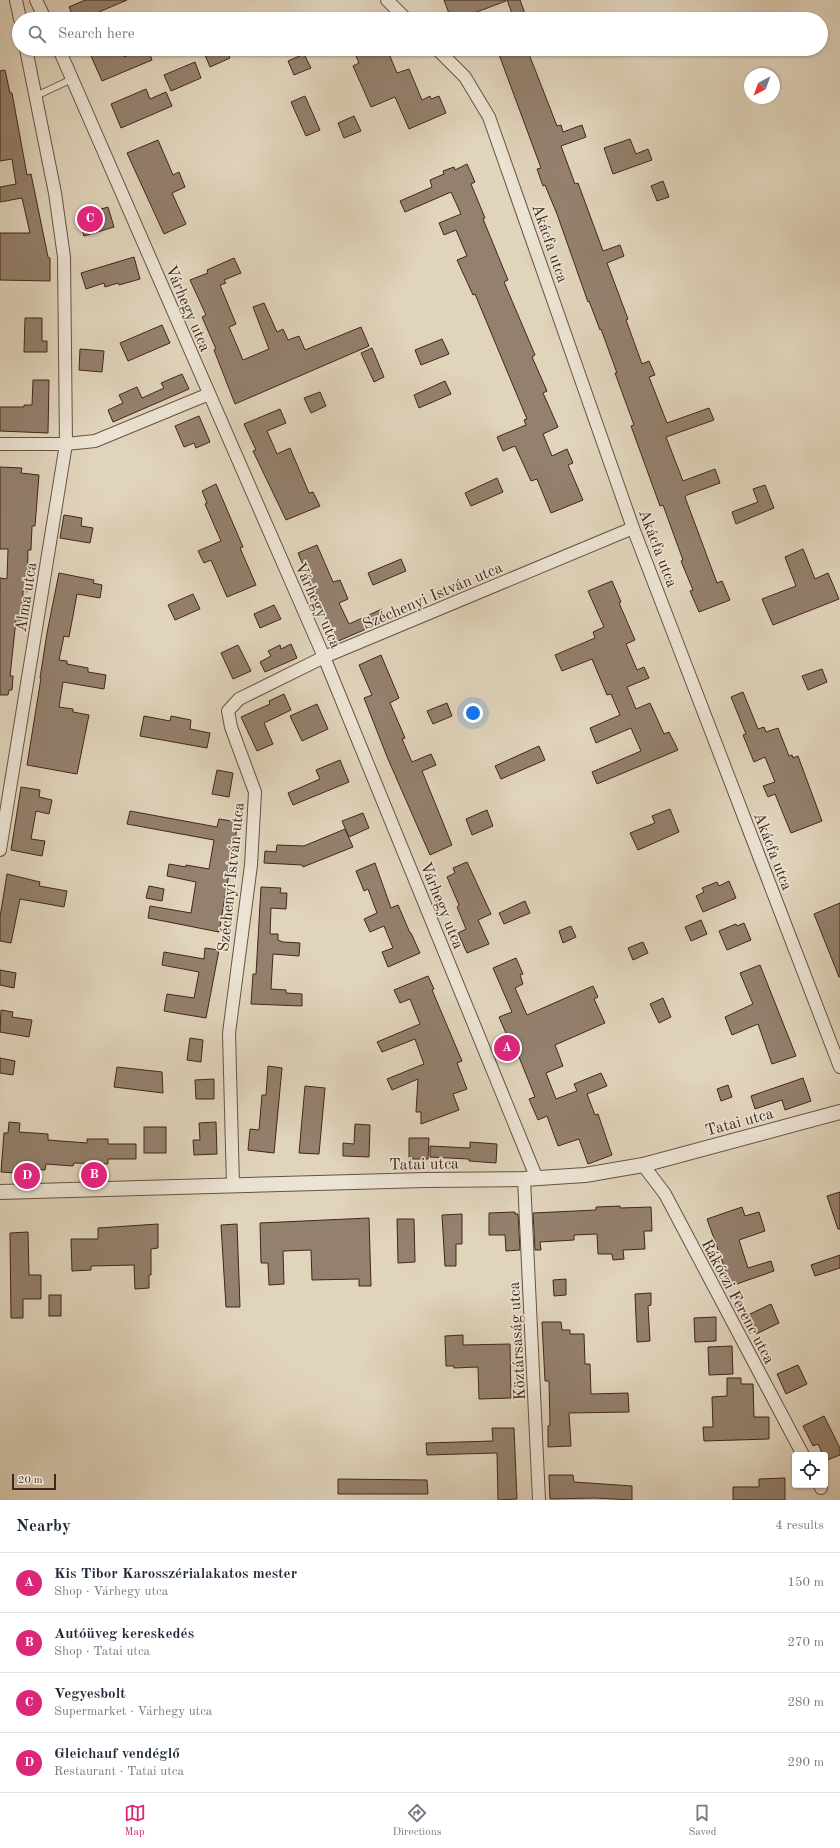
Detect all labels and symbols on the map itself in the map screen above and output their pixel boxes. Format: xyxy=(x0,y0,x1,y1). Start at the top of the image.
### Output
north arrow xyxy=(744,68,780,104)
street label: Akácfa utca xyxy=(528,202,570,285)
pin: C xyxy=(77,204,103,234)
street label: Várhegy utca xyxy=(162,263,213,354)
street label: Akácfa utca xyxy=(635,508,679,590)
street label: Várhegy utca xyxy=(291,560,343,651)
street label: Széchenyi István utca xyxy=(361,560,505,634)
street label: Alma utca xyxy=(14,561,40,633)
your location xyxy=(463,703,483,723)
street label: Széchenyi István utca xyxy=(216,802,248,953)
street label: Akácfa utca xyxy=(750,811,794,893)
street label: Várhegy utca xyxy=(416,860,466,952)
pin: A xyxy=(494,1033,520,1063)
street label: Tatai utca xyxy=(704,1106,775,1140)
street label: Tatai utca xyxy=(389,1156,459,1174)
pin: B xyxy=(81,1160,107,1190)
pin: D xyxy=(14,1161,40,1191)
street label: Rákóczi Ferenc utca xyxy=(698,1237,777,1367)
street label: Köztársaság utca xyxy=(507,1281,529,1401)
scale bar xyxy=(12,1472,56,1491)

